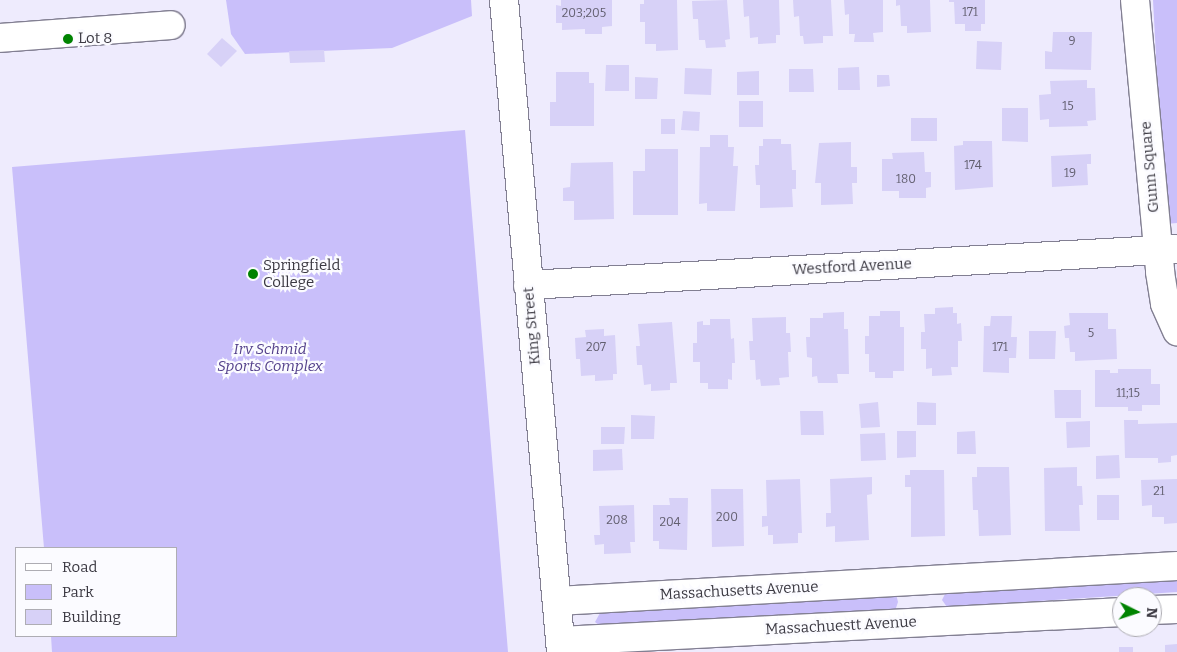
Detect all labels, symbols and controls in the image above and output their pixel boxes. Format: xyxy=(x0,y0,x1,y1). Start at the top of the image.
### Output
house number: 171 xyxy=(962,6,978,20)
house number: 203;205 xyxy=(562,7,606,21)
place label: Lot 8 xyxy=(78,30,112,48)
marker: Lot 8 xyxy=(62,33,74,45)
house number: 9 xyxy=(1068,35,1076,49)
house number: 15 xyxy=(1062,100,1074,114)
street label: Gunn Square xyxy=(1137,121,1163,213)
house number: 174 xyxy=(964,159,982,173)
house number: 19 xyxy=(1064,167,1076,181)
house number: 180 xyxy=(896,173,916,187)
street label: Westford Avenue xyxy=(792,255,912,279)
place label: Springfield College xyxy=(263,256,340,291)
marker: Springfield College xyxy=(247,268,259,280)
street label: King Street xyxy=(520,286,544,366)
house number: 5 xyxy=(1088,327,1094,341)
park label: Irv Schmid Sports Complex xyxy=(217,340,323,375)
house number: 207 xyxy=(586,341,606,355)
house number: 171 xyxy=(992,341,1008,355)
house number: 11;15 xyxy=(1116,387,1140,401)
house number: 21 xyxy=(1153,485,1165,499)
house number: 200 xyxy=(716,511,738,525)
house number: 208 xyxy=(606,514,628,528)
house number: 204 xyxy=(659,516,681,530)
legend xyxy=(15,547,178,637)
text: Road xyxy=(62,558,97,576)
street label: Massachusetts Avenue xyxy=(659,578,819,604)
text: Park xyxy=(62,583,94,601)
north arrow xyxy=(1112,587,1162,637)
text: N xyxy=(1143,607,1160,619)
text: Building xyxy=(62,608,121,626)
street label: Massachuestt Avenue xyxy=(765,613,917,639)

